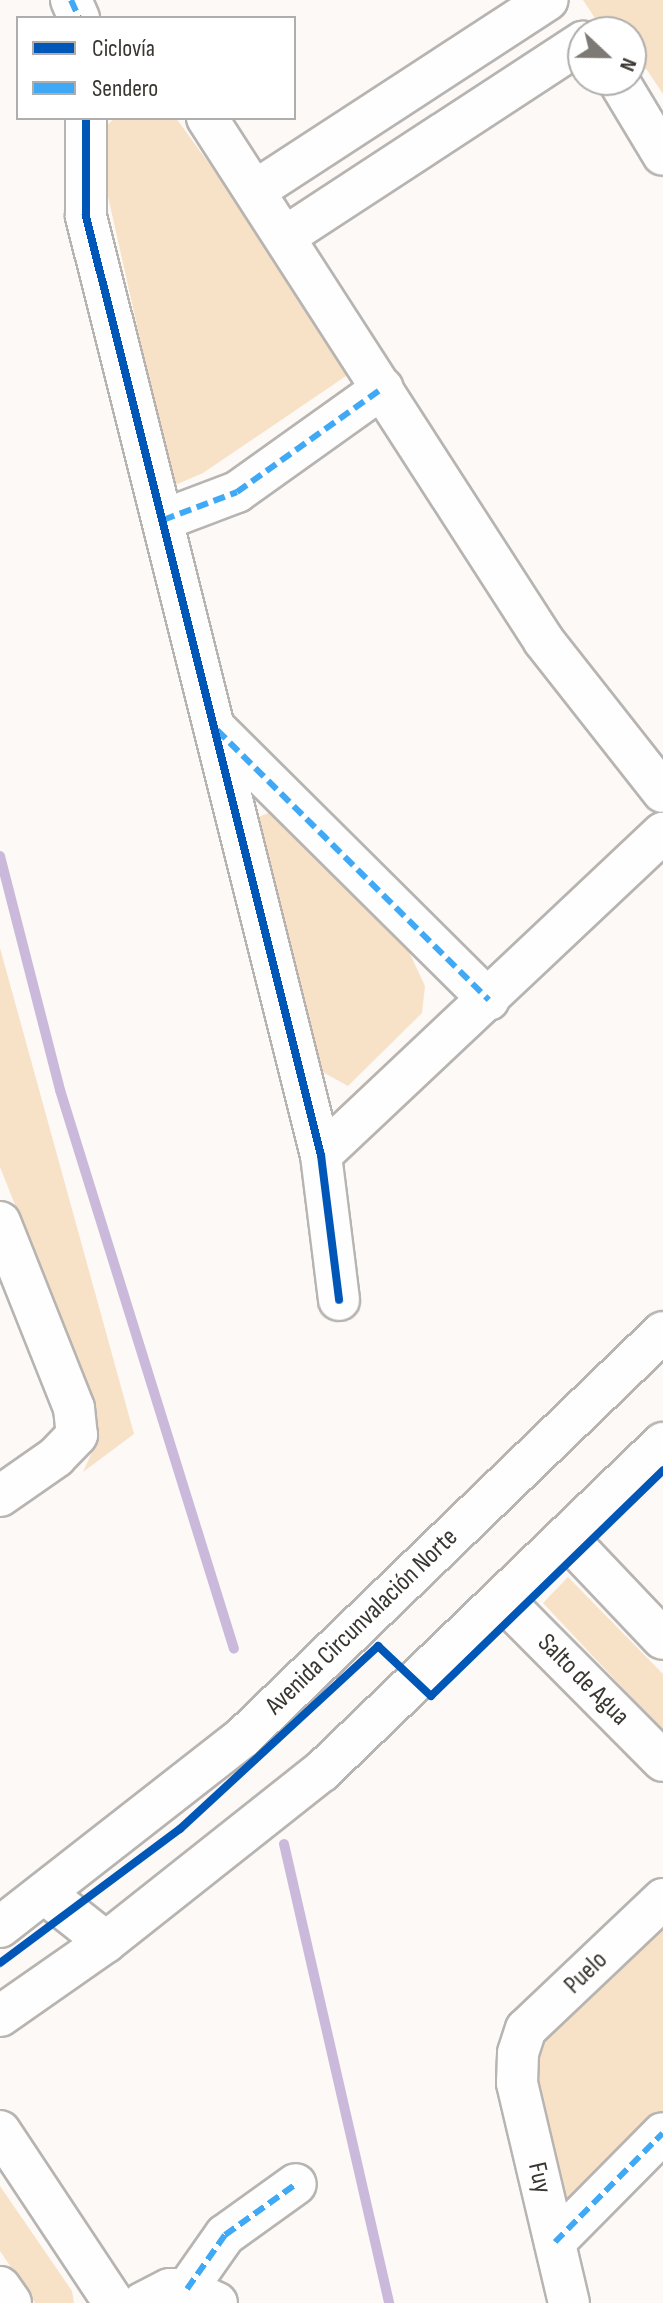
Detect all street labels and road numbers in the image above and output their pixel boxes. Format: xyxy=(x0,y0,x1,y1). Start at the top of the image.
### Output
street label: Avenida Circunvalación Norte xyxy=(260,1522,464,1722)
street label: Salto de Agua xyxy=(531,1628,635,1732)
street label: Puelo xyxy=(558,1945,614,2001)
street label: Fuy xyxy=(520,2160,558,2196)

